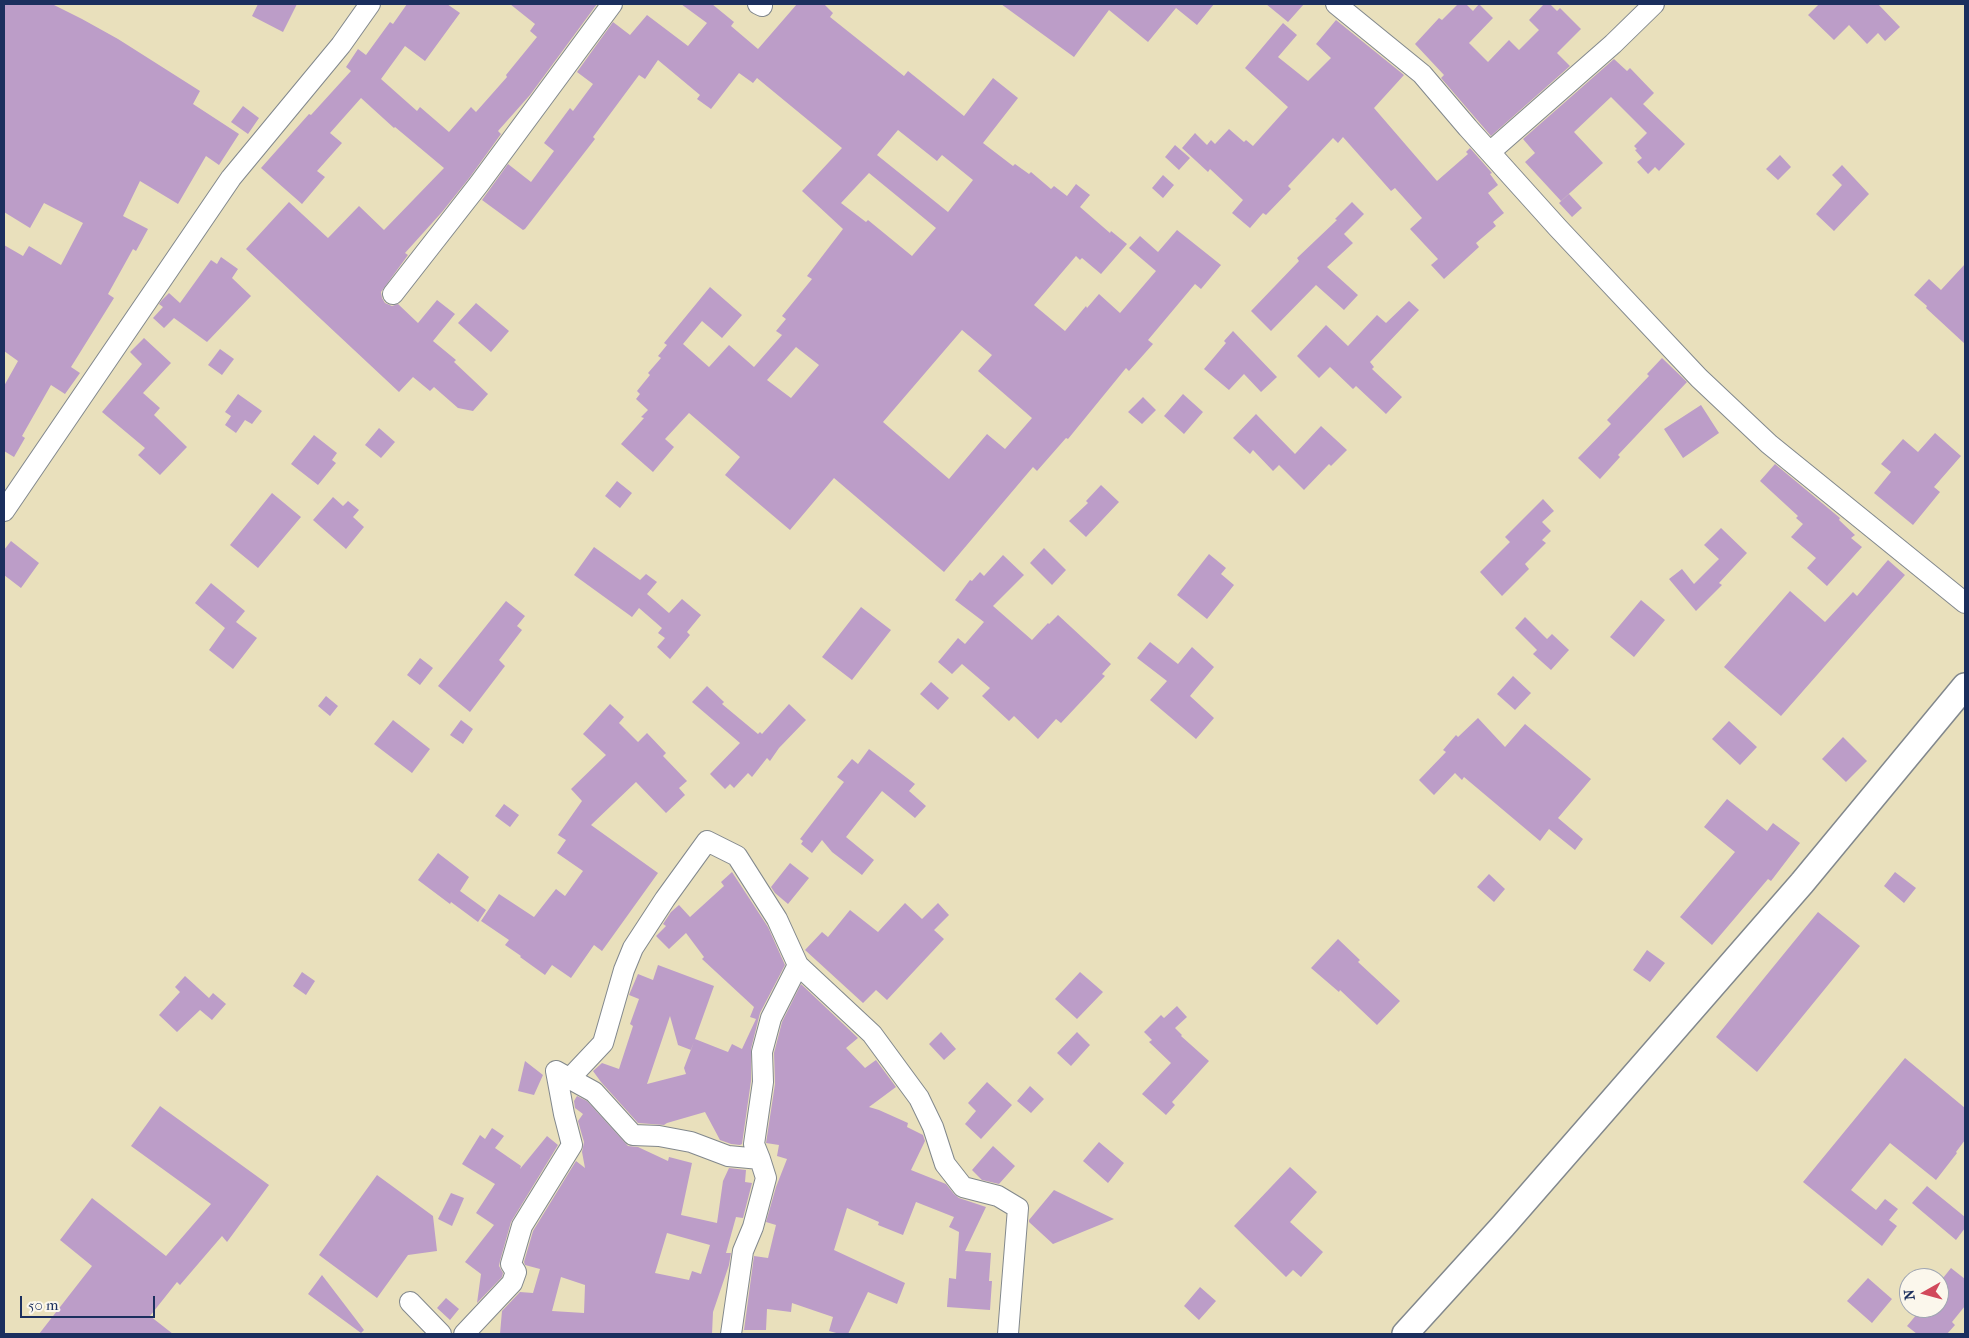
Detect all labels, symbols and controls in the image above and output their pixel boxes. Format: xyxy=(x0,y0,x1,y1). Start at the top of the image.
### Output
north arrow xyxy=(1899,1268,1949,1318)
scale bar xyxy=(22,1286,158,1318)
text: N xyxy=(1901,1288,1919,1301)
text: 50 m xyxy=(28,1296,58,1314)

